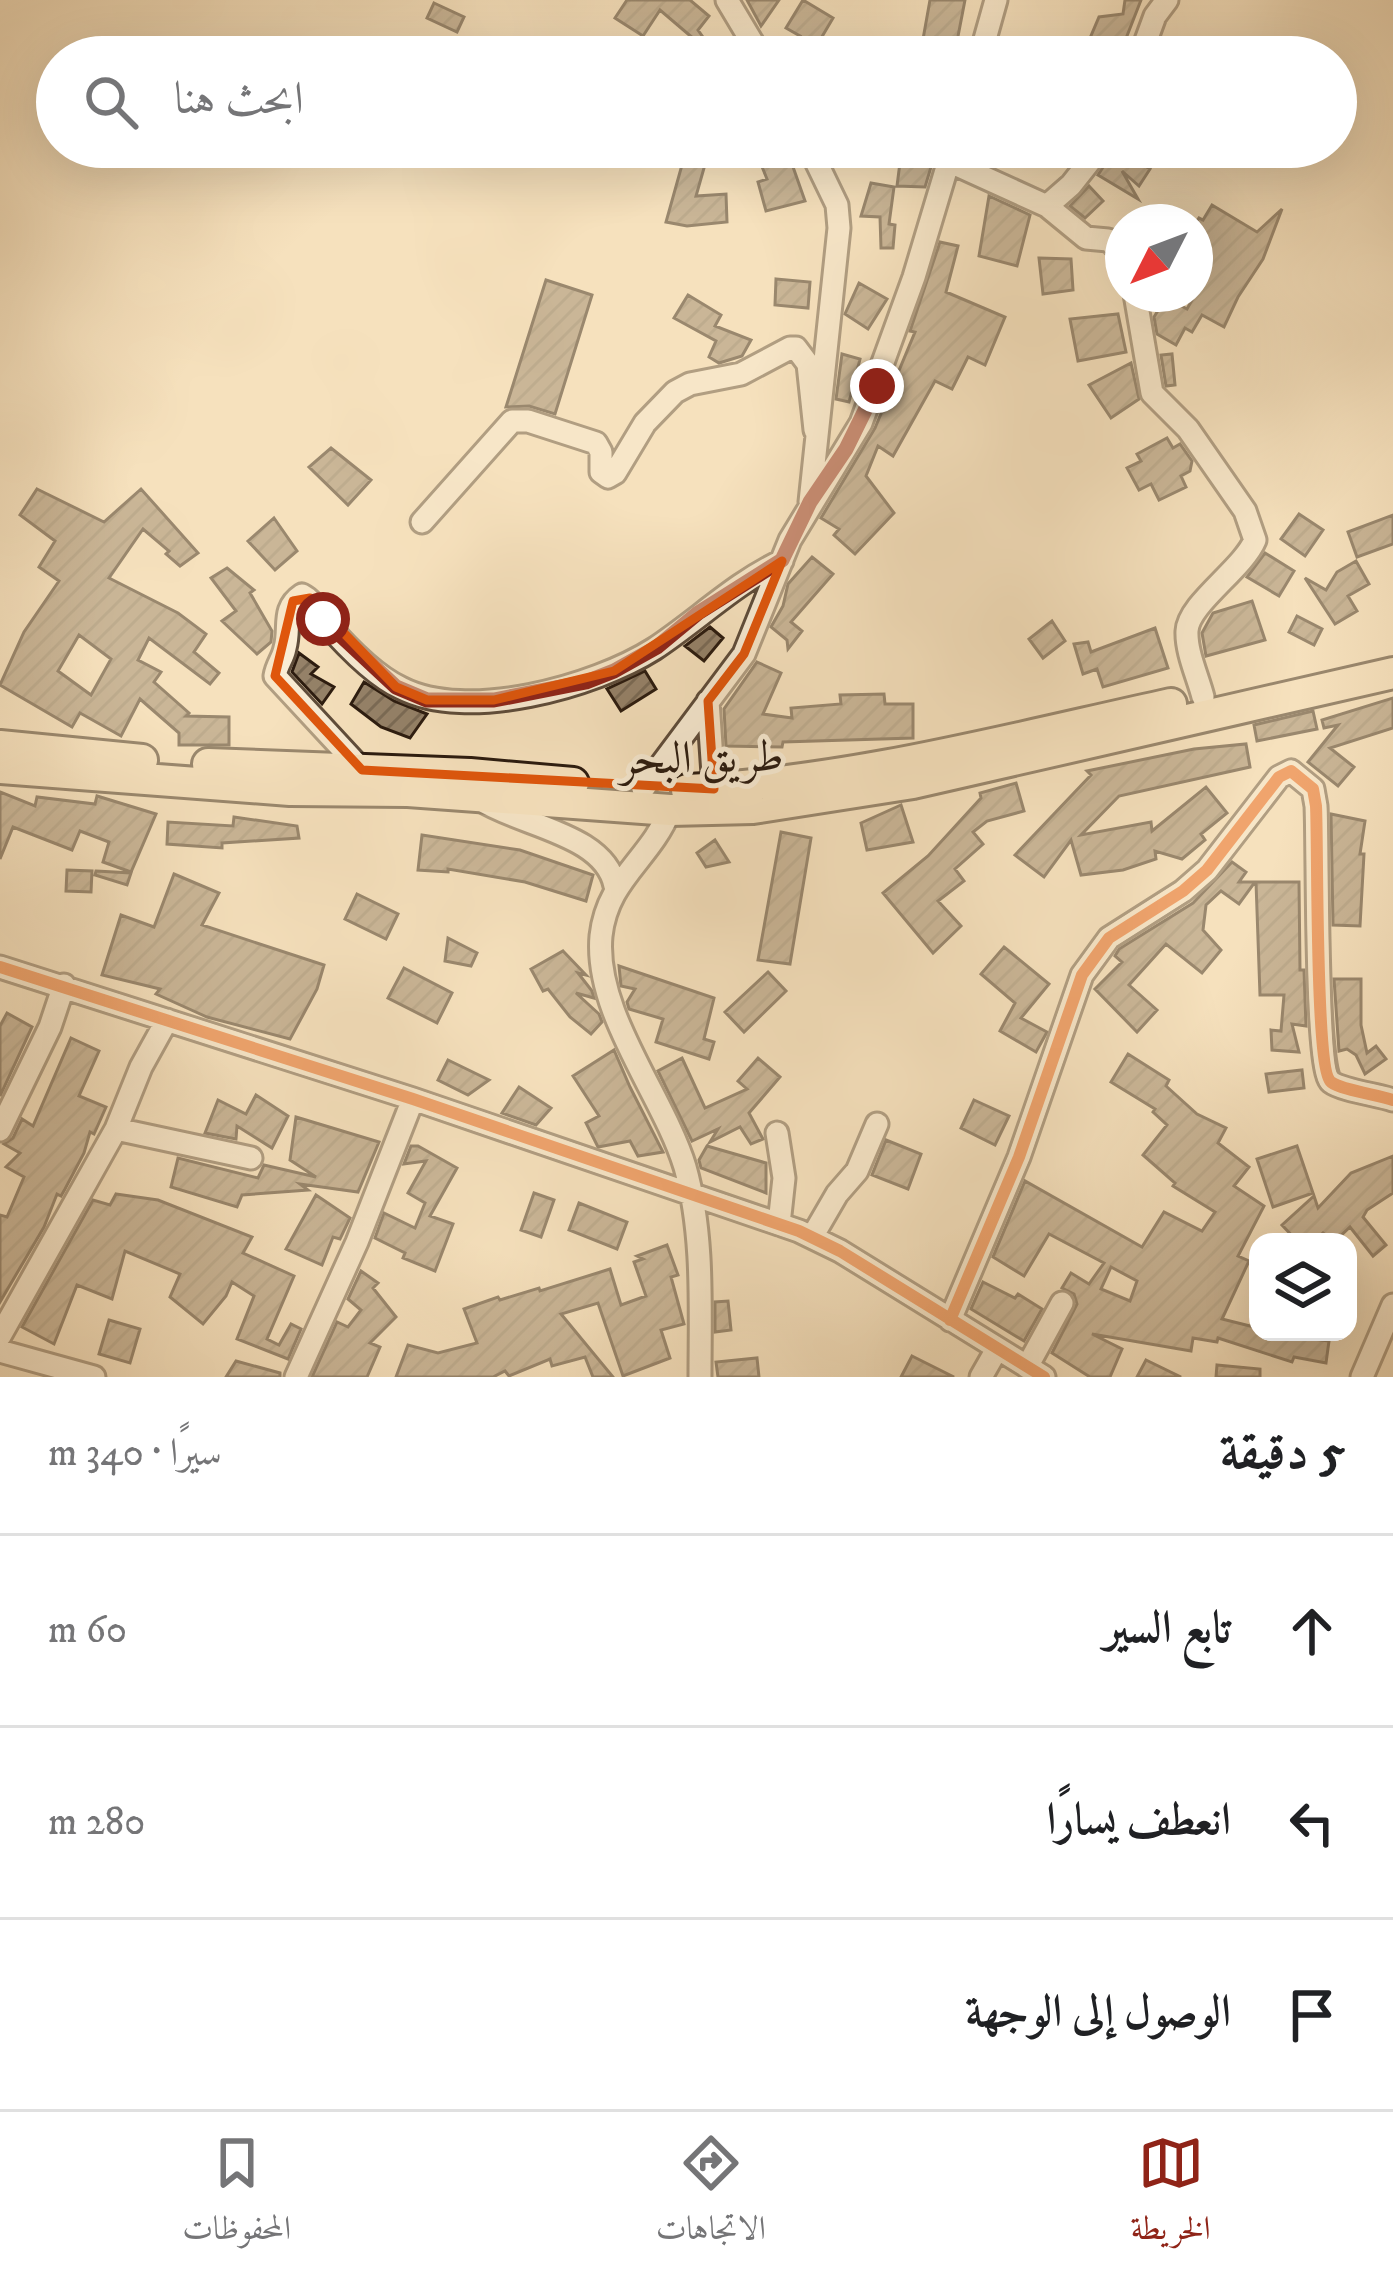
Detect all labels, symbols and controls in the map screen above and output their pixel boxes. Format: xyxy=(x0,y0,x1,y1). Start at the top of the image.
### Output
search box xyxy=(36,36,1357,168)
icon: search xyxy=(78,69,144,135)
text: ابحث هنا xyxy=(174,72,304,128)
north arrow xyxy=(1105,204,1213,312)
route end xyxy=(850,359,904,413)
route start xyxy=(296,592,350,646)
street label: طريق البحر xyxy=(616,730,784,788)
map controls xyxy=(1249,1233,1357,1341)
button: layers xyxy=(1249,1233,1357,1341)
text: 5 دقيقة xyxy=(1220,1421,1345,1485)
text: سيرًا · 340 m xyxy=(48,1429,222,1478)
icon: ahead xyxy=(1279,1598,1345,1664)
text: تابع السير xyxy=(1104,1601,1231,1657)
text: 60 m xyxy=(48,1606,127,1655)
icon: left xyxy=(1279,1790,1345,1856)
text: انعطف يسارًا xyxy=(1047,1793,1231,1849)
text: 280 m xyxy=(48,1798,145,1847)
icon: arrive xyxy=(1279,1982,1345,2048)
text: الوصول إلى الوجهة xyxy=(965,1985,1231,2041)
tab: المحفوظات xyxy=(182,2130,291,2260)
tab: الاتجاهات xyxy=(656,2130,766,2260)
tab: الخريطة xyxy=(1130,2130,1211,2260)

